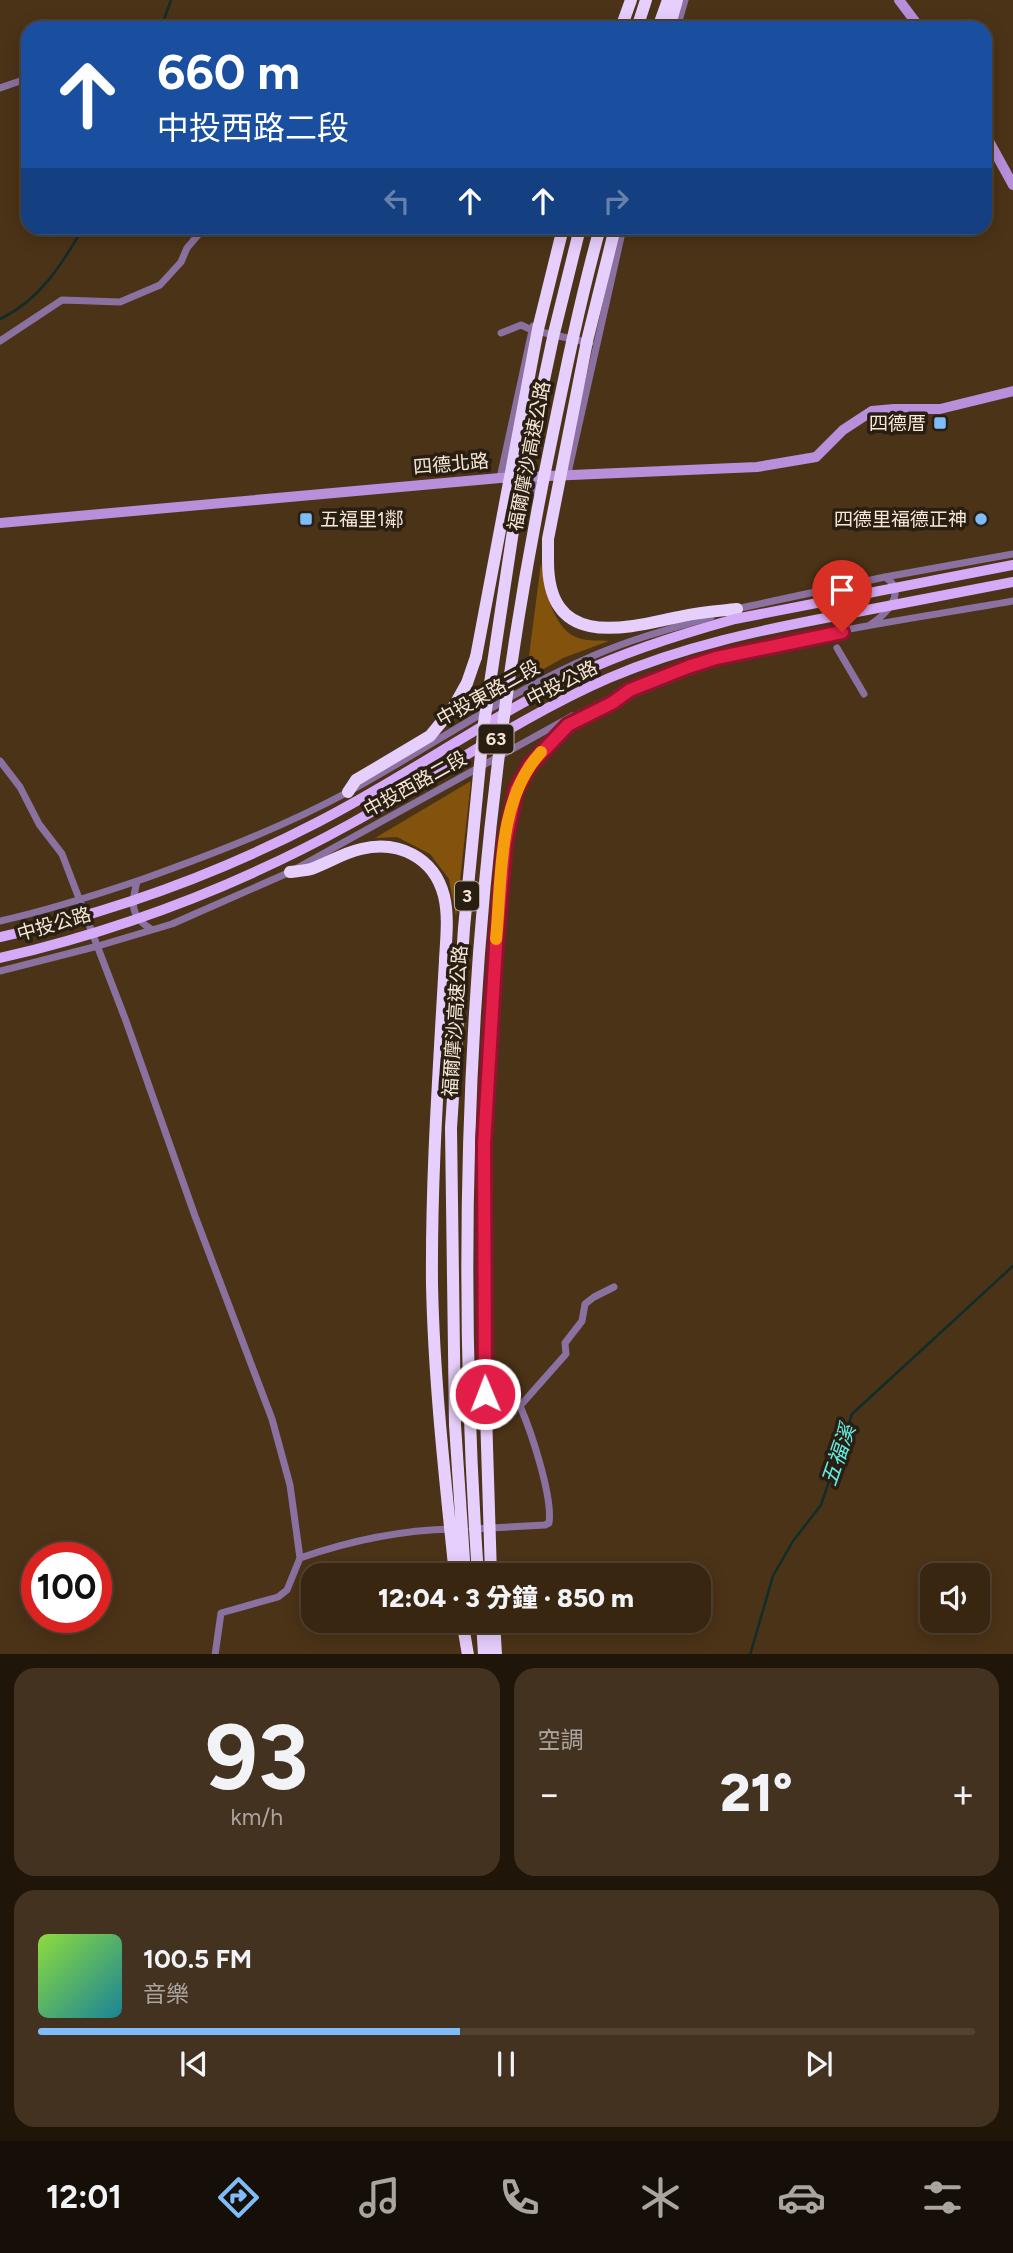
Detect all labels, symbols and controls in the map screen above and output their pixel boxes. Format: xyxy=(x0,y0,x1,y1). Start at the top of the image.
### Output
text: 660 m xyxy=(157,42,300,101)
icon: ahead xyxy=(42,49,133,140)
text: 中投西路二段 xyxy=(157,109,349,147)
icon: left xyxy=(378,182,416,220)
icon: ahead xyxy=(451,182,489,220)
icon: ahead xyxy=(524,182,562,220)
icon: right xyxy=(597,182,635,220)
street label: 福爾摩沙高速公路 xyxy=(503,379,555,533)
place label: 四德厝 xyxy=(869,412,926,435)
marker: 四德厝 xyxy=(932,415,948,431)
street label: 四德北路 xyxy=(412,449,490,479)
place label: 五福里1鄰 xyxy=(320,508,404,531)
place label: 四德里福德正神 xyxy=(834,508,967,531)
marker: 五福里1鄰 xyxy=(298,511,314,527)
marker: 四德里福德正神 xyxy=(973,511,989,527)
pin xyxy=(812,560,872,632)
icon: arrive xyxy=(823,571,861,609)
street label: 中投東路二段 xyxy=(433,655,543,731)
street label: 中投公路 xyxy=(523,655,601,711)
road number: 63 xyxy=(478,724,514,754)
street label: 中投西路二段 xyxy=(360,746,470,822)
road number: 3 xyxy=(455,882,479,911)
street label: 中投公路 xyxy=(14,902,94,946)
street label: 福爾摩沙高速公路 xyxy=(438,944,472,1098)
position arrow xyxy=(448,1357,522,1431)
water label: 五福溪 xyxy=(816,1418,861,1489)
speed limit sign: 100 xyxy=(21,1542,112,1633)
map controls xyxy=(920,1563,990,1633)
button: sound xyxy=(920,1563,990,1633)
text: 12:04 · 3 分鐘 · 850 m xyxy=(378,1582,634,1614)
text: 93 xyxy=(205,1703,308,1812)
text: 空調 xyxy=(538,1726,584,1754)
text: 21° xyxy=(720,1762,793,1824)
text: − xyxy=(538,1771,561,1817)
text: + xyxy=(951,1771,975,1817)
text: km/h xyxy=(230,1803,283,1831)
text: 100.5 FM xyxy=(143,1943,252,1975)
text: 音樂 xyxy=(143,1980,189,2008)
icon: previous xyxy=(175,2045,213,2083)
icon: pause xyxy=(487,2045,525,2083)
icon: next xyxy=(800,2045,838,2083)
icon: directions xyxy=(214,2173,263,2222)
icon: music xyxy=(355,2173,404,2222)
icon: phone xyxy=(495,2173,544,2222)
icon: climate xyxy=(636,2173,685,2222)
icon: car xyxy=(777,2173,826,2222)
icon: filters xyxy=(918,2173,967,2222)
text: 12:01 xyxy=(46,2178,122,2216)

